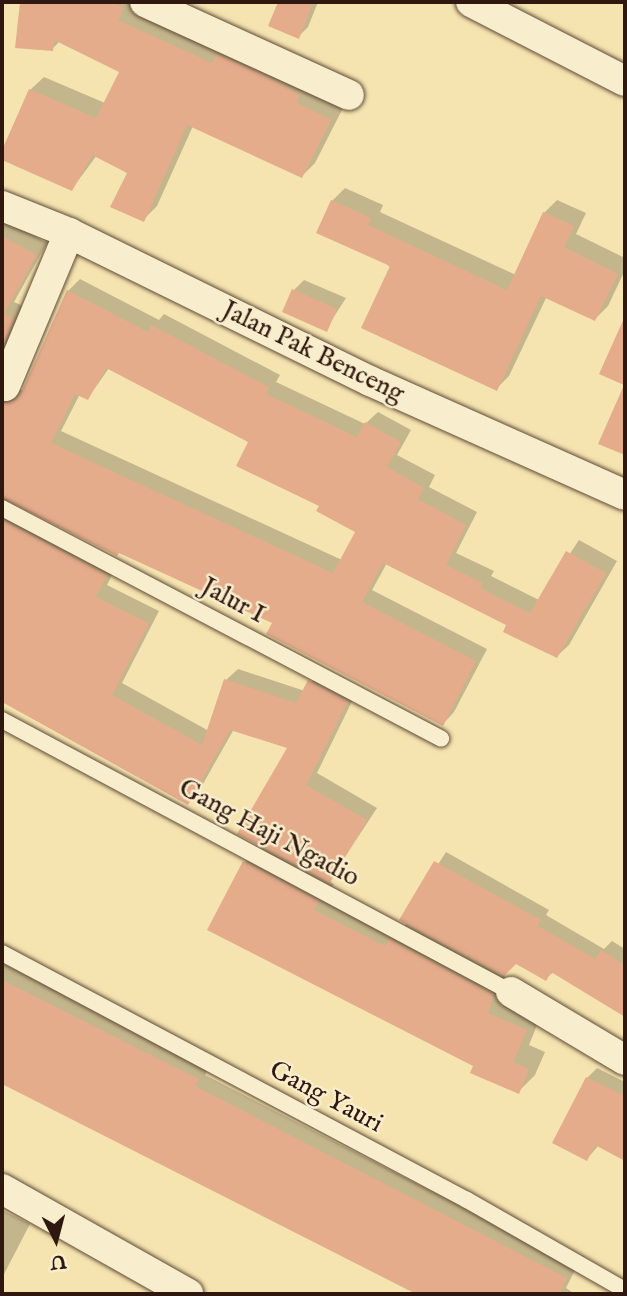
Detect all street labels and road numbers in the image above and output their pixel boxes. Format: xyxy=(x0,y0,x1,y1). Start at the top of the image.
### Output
street label: Jalan Pak Benceng xyxy=(217,294,409,410)
street label: Jalur I xyxy=(196,571,270,631)
street label: Gang Haji Ngadio xyxy=(173,772,365,894)
street label: Gang Yauri xyxy=(264,1054,388,1140)

